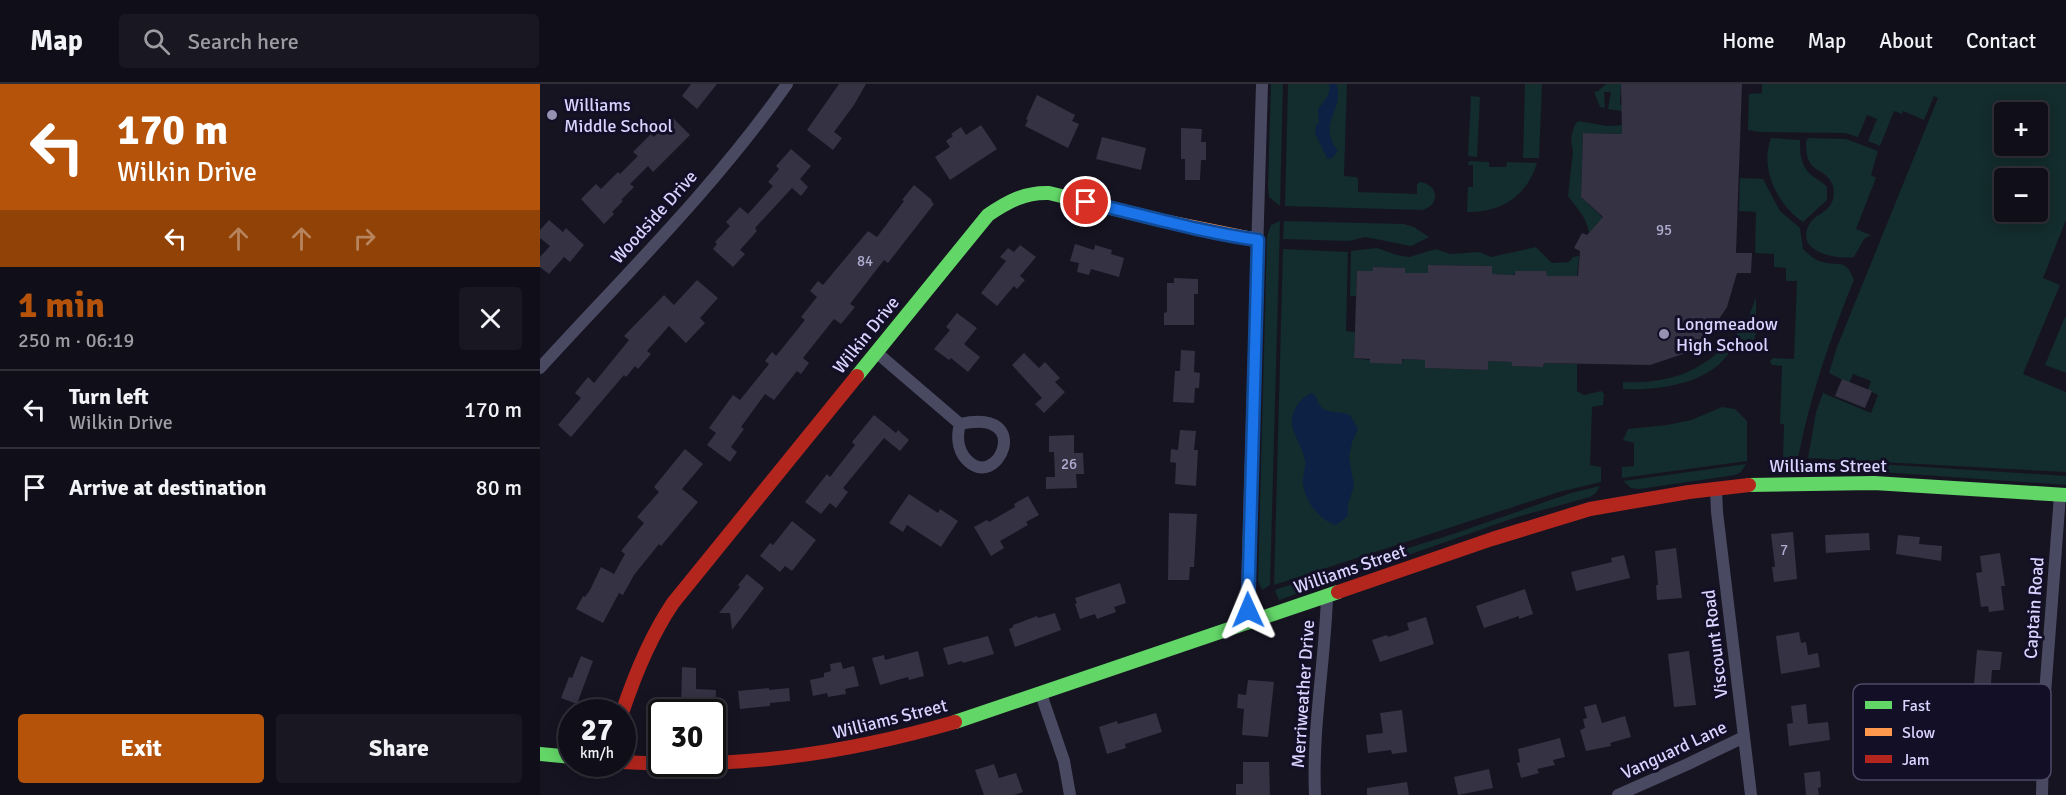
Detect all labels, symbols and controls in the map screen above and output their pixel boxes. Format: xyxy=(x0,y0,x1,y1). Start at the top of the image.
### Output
search box xyxy=(119,14,539,68)
text: Map xyxy=(30,24,83,58)
icon: search xyxy=(140,25,173,58)
text: Search here xyxy=(188,28,299,55)
text: Home xyxy=(1722,28,1775,54)
text: Map xyxy=(1808,28,1846,54)
text: About xyxy=(1879,28,1933,54)
text: Contact xyxy=(1966,28,2036,54)
place label: Williams Middle School xyxy=(564,94,673,137)
map controls xyxy=(1994,102,2048,222)
button: + xyxy=(1994,102,2048,156)
text: 170 m xyxy=(117,105,228,156)
icon: left xyxy=(18,108,96,186)
marker: Williams Middle School xyxy=(545,108,559,122)
text: Wilkin Drive xyxy=(117,156,257,189)
street label: Woodside Drive xyxy=(606,166,702,268)
button: − xyxy=(1994,168,2048,222)
pin xyxy=(1060,176,1111,227)
icon: arrive xyxy=(1069,185,1102,218)
house number: 95 xyxy=(1656,221,1672,239)
icon: left xyxy=(159,222,192,255)
icon: ahead xyxy=(222,222,255,255)
icon: ahead xyxy=(285,222,318,255)
icon: right xyxy=(348,222,381,255)
house number: 84 xyxy=(857,252,873,270)
text: 1 min xyxy=(18,283,105,328)
button: close xyxy=(459,287,522,350)
street label: Wilkin Drive xyxy=(828,292,904,378)
place label: Longmeadow High School xyxy=(1676,313,1778,356)
marker: Longmeadow High School xyxy=(1657,327,1671,341)
text: 250 m · 06:19 xyxy=(18,328,134,353)
text: Turn left xyxy=(69,383,149,410)
icon: left xyxy=(18,393,51,426)
text: 170 m xyxy=(464,396,522,423)
text: Wilkin Drive xyxy=(69,410,173,435)
house number: 26 xyxy=(1061,455,1077,473)
street label: Williams Street xyxy=(1769,455,1887,477)
icon: arrive xyxy=(18,471,51,504)
text: Arrive at destination xyxy=(69,474,266,501)
text: 80 m xyxy=(476,474,522,501)
street label: Williams Street xyxy=(1291,539,1409,599)
house number: 7 xyxy=(1780,541,1788,559)
street label: Captain Road xyxy=(2019,556,2049,660)
position arrow xyxy=(1216,578,1280,642)
street label: Viscount Road xyxy=(1697,588,1733,700)
street label: Merriweather Drive xyxy=(1287,619,1319,769)
legend xyxy=(1853,684,2051,780)
street label: Williams Street xyxy=(830,694,950,744)
text: Fast xyxy=(1902,696,1931,716)
speed limit sign: 30 xyxy=(648,699,726,777)
text: 27 xyxy=(581,712,613,749)
button: Exit xyxy=(18,714,264,783)
button: Share xyxy=(276,714,522,783)
street label: Vanguard Lane xyxy=(1618,716,1730,784)
text: Slow xyxy=(1902,723,1936,743)
text: km/h xyxy=(580,744,614,762)
text: Jam xyxy=(1902,750,1930,770)

